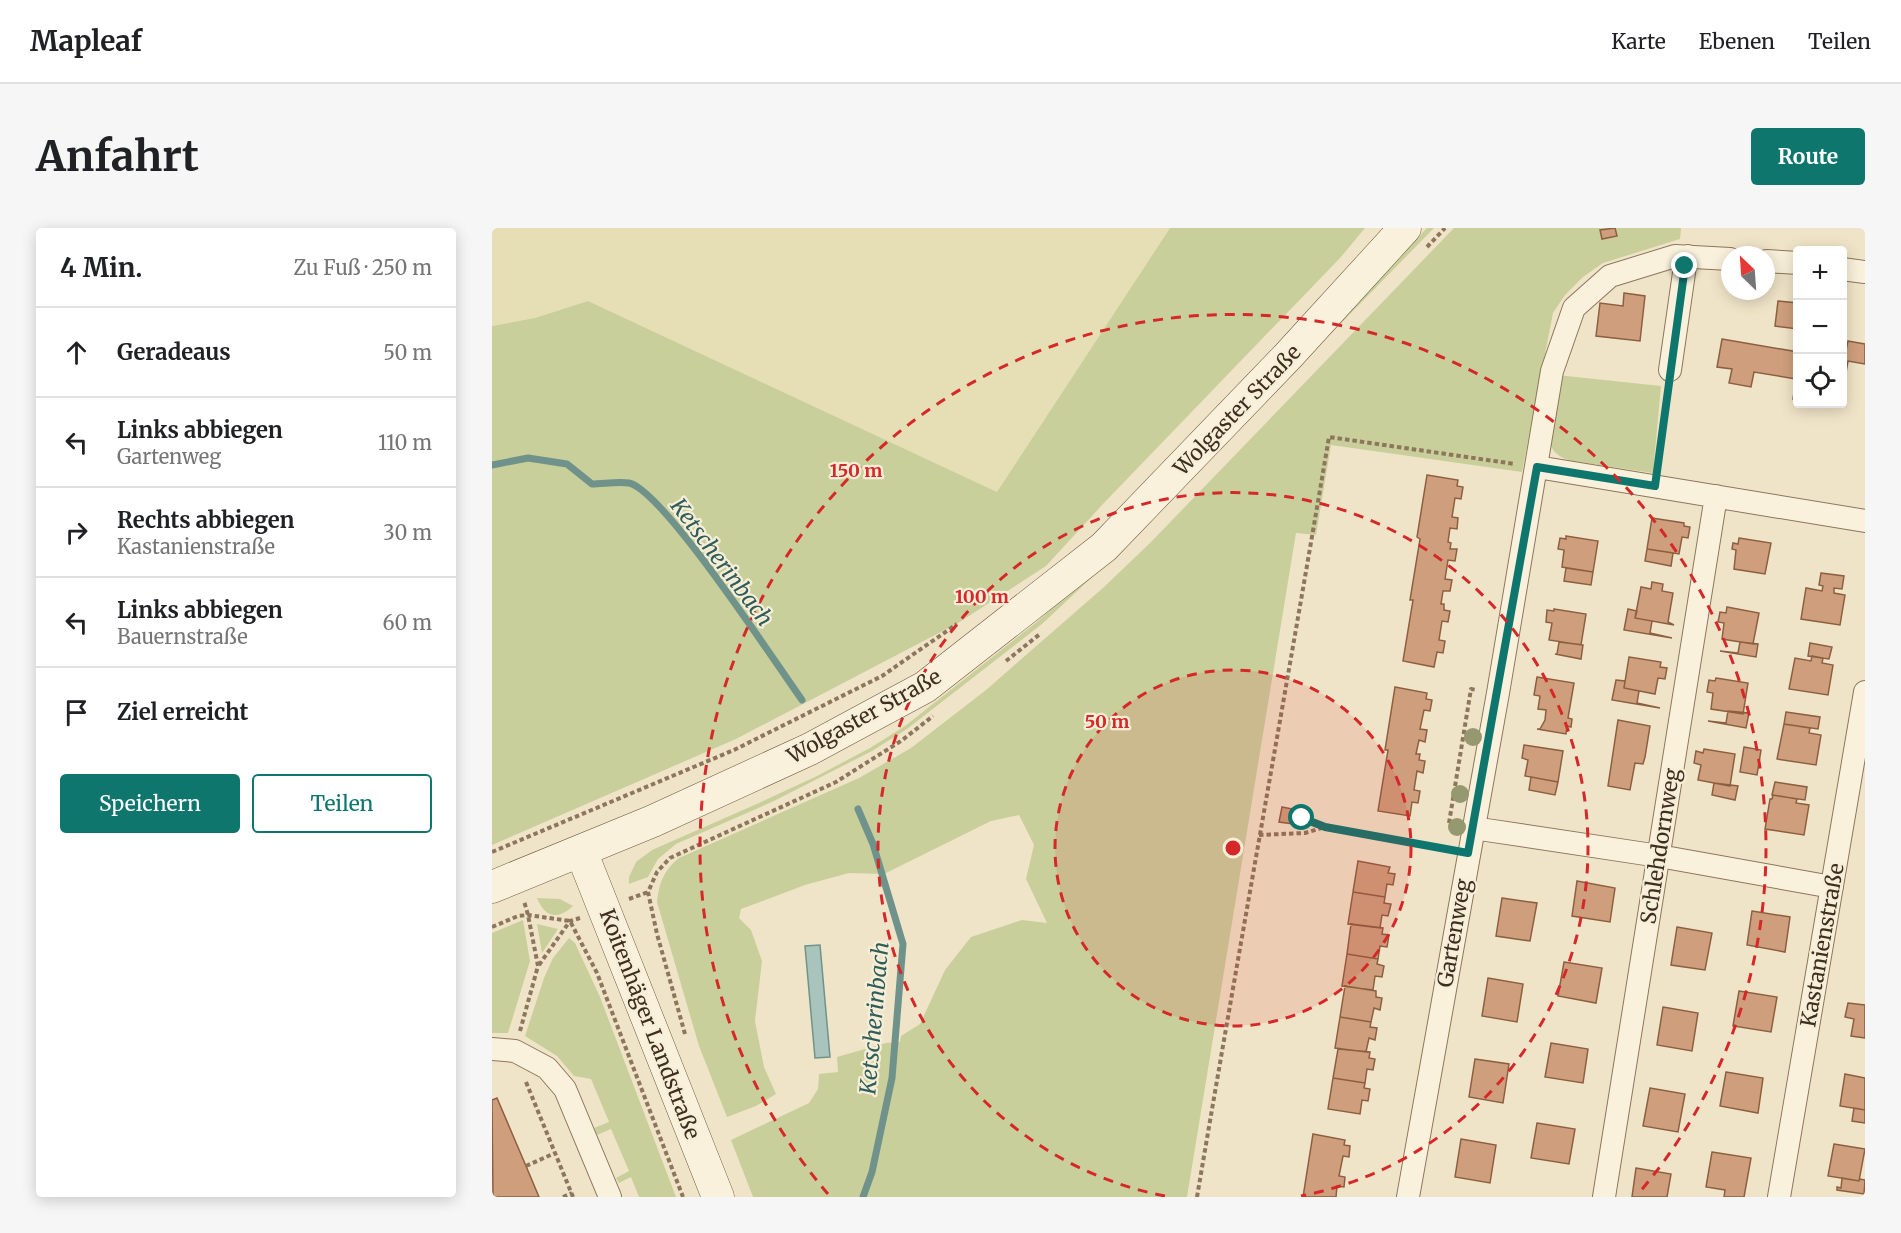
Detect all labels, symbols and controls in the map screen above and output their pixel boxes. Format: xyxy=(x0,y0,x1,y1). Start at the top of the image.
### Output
text: Mapleaf xyxy=(30,23,142,59)
text: Karte xyxy=(1611,28,1666,55)
text: Ebenen xyxy=(1699,28,1775,55)
text: Teilen xyxy=(1808,28,1871,55)
button: Route xyxy=(1751,128,1865,185)
text: Anfahrt xyxy=(36,130,199,182)
north arrow xyxy=(1721,246,1775,300)
map controls xyxy=(1793,246,1847,408)
button: + xyxy=(1793,246,1847,300)
text: 4 Min. xyxy=(60,251,142,284)
route end xyxy=(1671,252,1697,278)
text: Zu Fuß · 250 m xyxy=(293,255,432,280)
button: − xyxy=(1793,300,1847,354)
icon: ahead xyxy=(60,336,93,369)
text: Geradeaus xyxy=(117,338,231,366)
street label: Wolgaster Straße xyxy=(1167,339,1306,482)
text: 50 m xyxy=(383,340,432,365)
button: locate xyxy=(1793,354,1847,408)
text: Links abbiegen xyxy=(117,416,283,444)
icon: left xyxy=(60,426,93,459)
text: 110 m xyxy=(378,430,432,455)
text: Gartenweg xyxy=(117,444,221,469)
text: 150 m xyxy=(830,459,882,482)
water label: Ketscherinbach xyxy=(664,492,779,632)
text: Rechts abbiegen xyxy=(117,506,294,534)
icon: right xyxy=(60,516,93,549)
text: 30 m xyxy=(383,520,432,545)
text: Kastanienstraße xyxy=(117,534,275,559)
text: 100 m xyxy=(955,585,1009,608)
text: Links abbiegen xyxy=(117,596,283,624)
icon: left xyxy=(60,606,93,639)
text: 60 m xyxy=(382,610,432,635)
text: Bauernstraße xyxy=(117,624,248,649)
street label: Wolgaster Straße xyxy=(781,663,946,770)
icon: arrive xyxy=(60,696,93,729)
text: Ziel erreicht xyxy=(117,698,248,726)
text: 50 m xyxy=(1085,710,1129,733)
street label: Schlehdornweg xyxy=(1634,766,1686,926)
button: Speichern xyxy=(60,774,240,833)
button: Teilen xyxy=(252,774,432,833)
route start xyxy=(1288,804,1314,830)
centre of rings xyxy=(1223,838,1243,858)
street label: Kastanienstraße xyxy=(1794,861,1850,1029)
street label: Gartenweg xyxy=(1431,876,1477,989)
street label: Koitenhäger Landstraße xyxy=(594,905,706,1143)
water label: Ketscherinbach xyxy=(853,941,895,1096)

